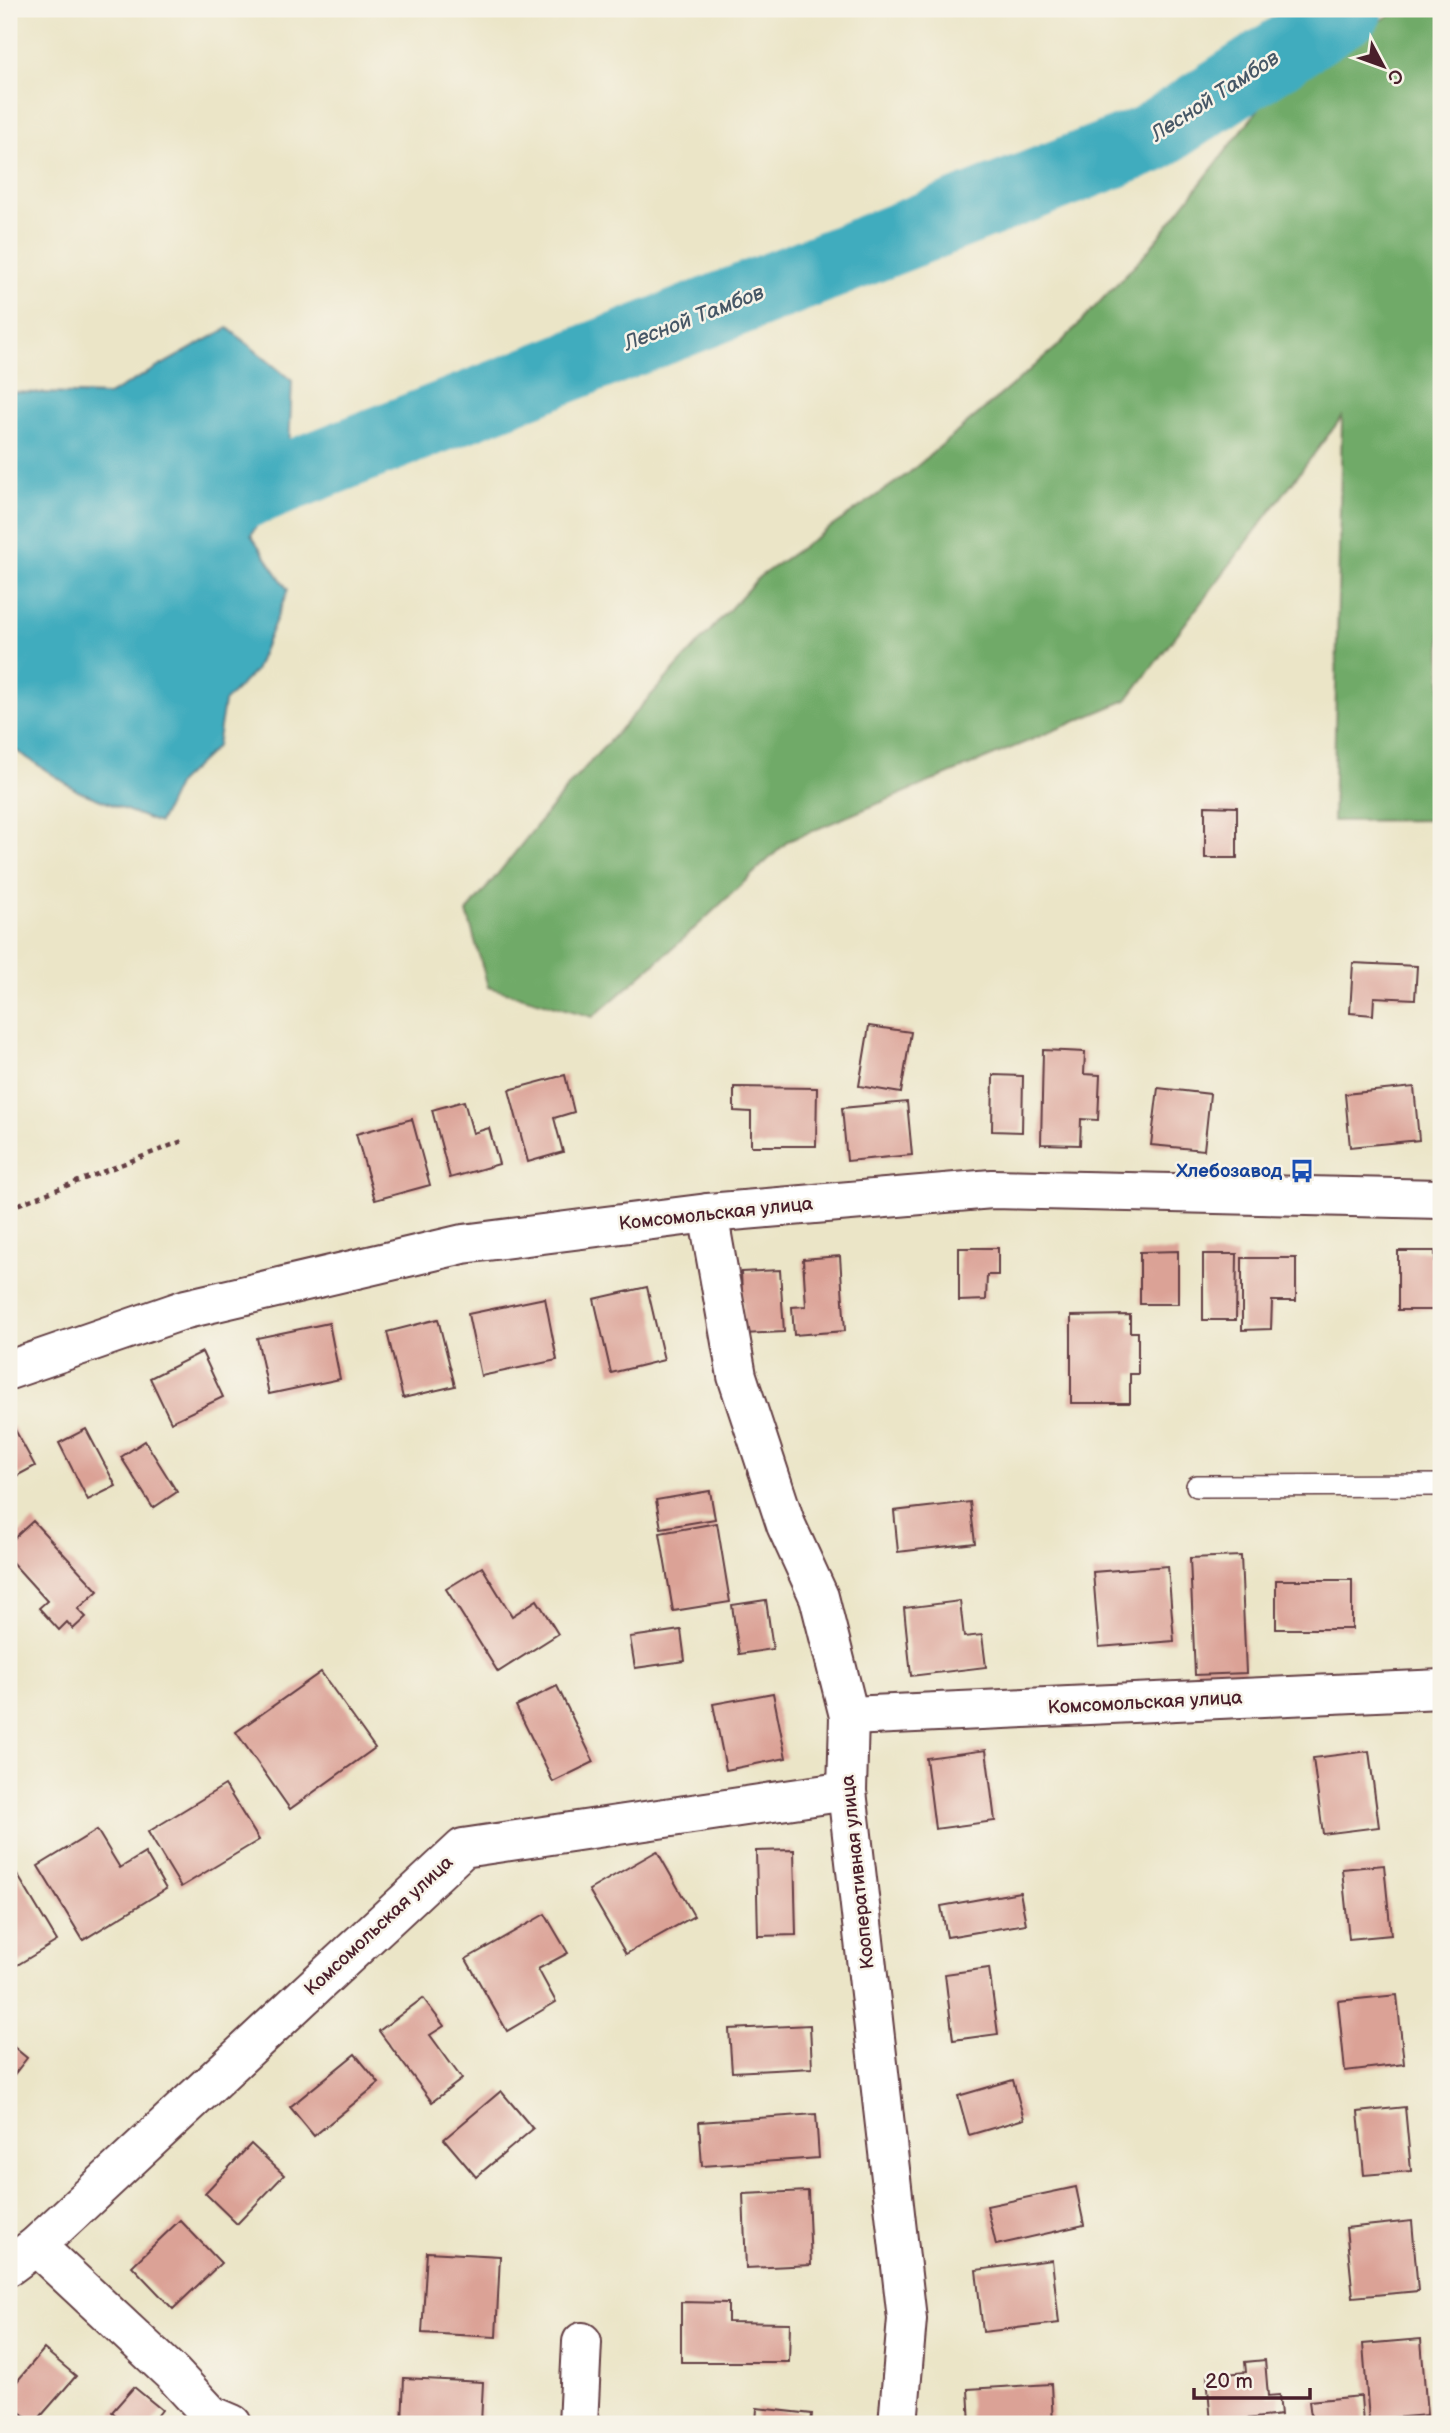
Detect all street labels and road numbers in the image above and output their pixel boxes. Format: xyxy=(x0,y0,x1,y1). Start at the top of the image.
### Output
street label: Комсомольская улица xyxy=(618,1192,814,1236)
street label: Комсомольская улица xyxy=(1047,1686,1243,1720)
street label: Кооперативная улица xyxy=(836,1774,880,1970)
street label: Комсомольская улица xyxy=(300,1851,458,2001)

